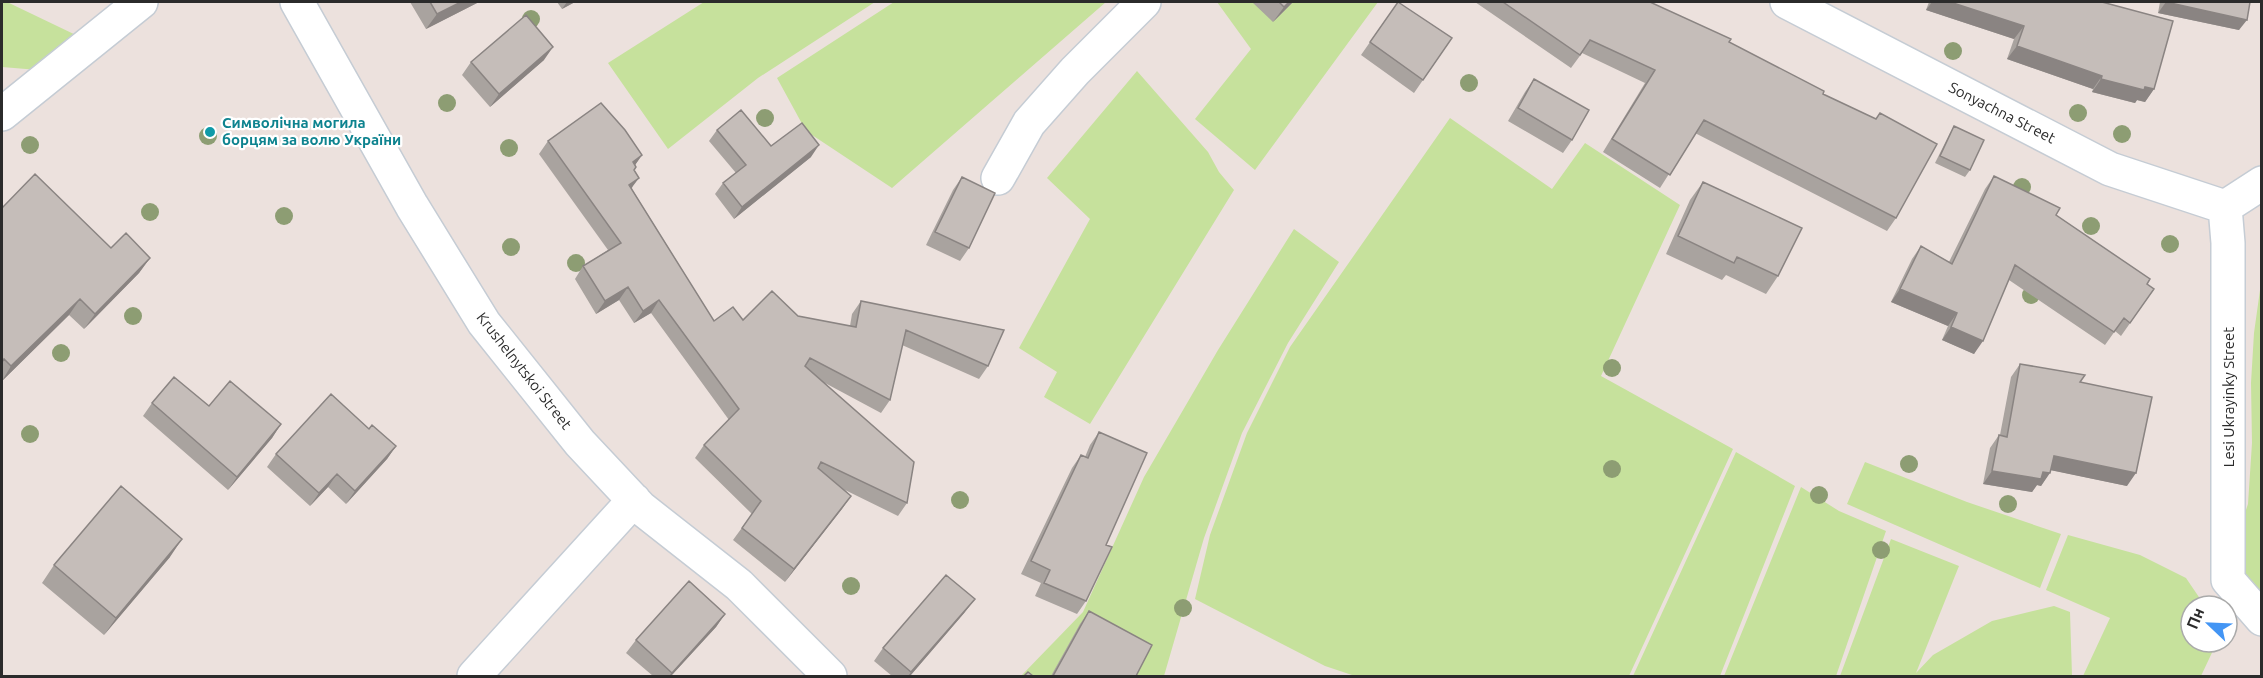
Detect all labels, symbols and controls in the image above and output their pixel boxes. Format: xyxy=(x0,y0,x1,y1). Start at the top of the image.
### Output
street label: Sonyachna Street xyxy=(1946,78,2058,147)
place label: Символічна могила борцям за волю України xyxy=(222,114,401,148)
marker: Символічна могила борцям за волю України xyxy=(203,125,217,139)
street label: Krushelnytskoi Street xyxy=(473,309,575,433)
street label: Lesi Ukrayinky Street xyxy=(2220,327,2237,467)
north arrow xyxy=(2179,594,2239,654)
text: Пн xyxy=(2183,605,2208,631)

